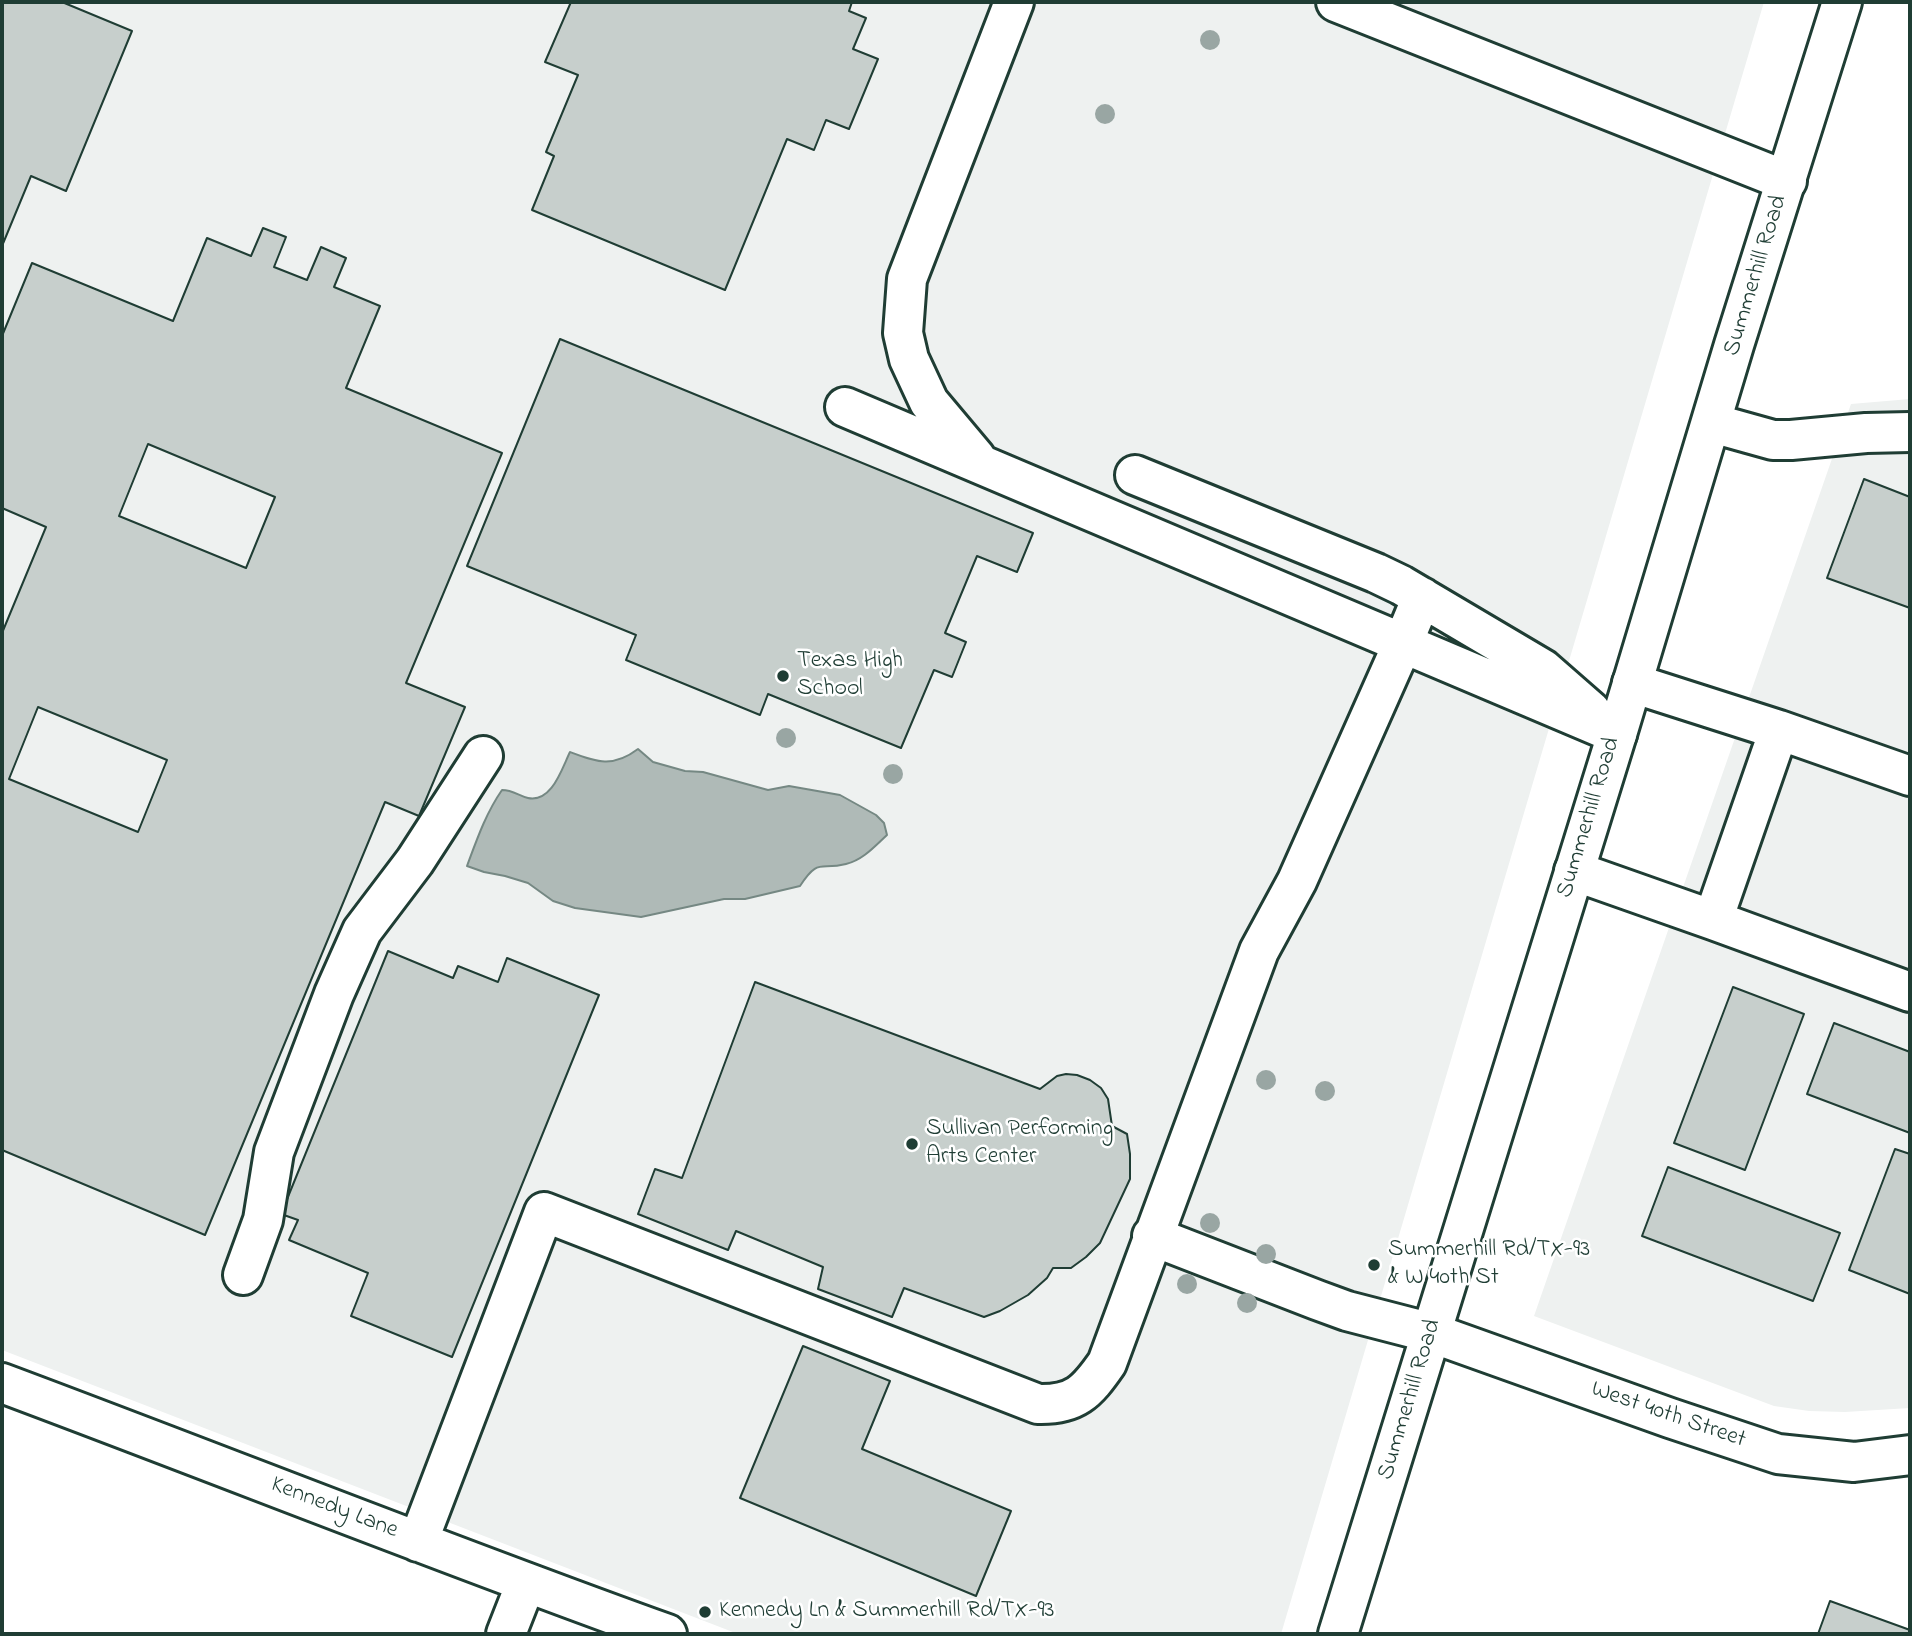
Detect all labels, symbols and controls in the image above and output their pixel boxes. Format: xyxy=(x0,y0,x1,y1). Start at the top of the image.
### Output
street label: Summerhill Road xyxy=(1719,192,1795,360)
place label: Texas High School xyxy=(797,648,903,704)
marker: Texas High School xyxy=(775,668,791,684)
street label: Summerhill Road xyxy=(1552,734,1628,902)
place label: Sullivan Performing Arts Center xyxy=(926,1116,1113,1172)
marker: Sullivan Performing Arts Center xyxy=(904,1136,920,1152)
place label: Summerhill Rd/TX-93 & W 40th St xyxy=(1388,1237,1590,1293)
marker: Summerhill Rd/TX-93 & W 40th St xyxy=(1366,1257,1382,1273)
street label: Summerhill Road xyxy=(1373,1316,1449,1484)
street label: West 40th Street xyxy=(1587,1376,1749,1456)
street label: Kennedy Lane xyxy=(266,1472,402,1546)
place label: Kennedy Ln & Summerhill Rd/TX-93 xyxy=(719,1598,1055,1626)
marker: Kennedy Ln & Summerhill Rd/TX-93 xyxy=(697,1604,713,1620)

